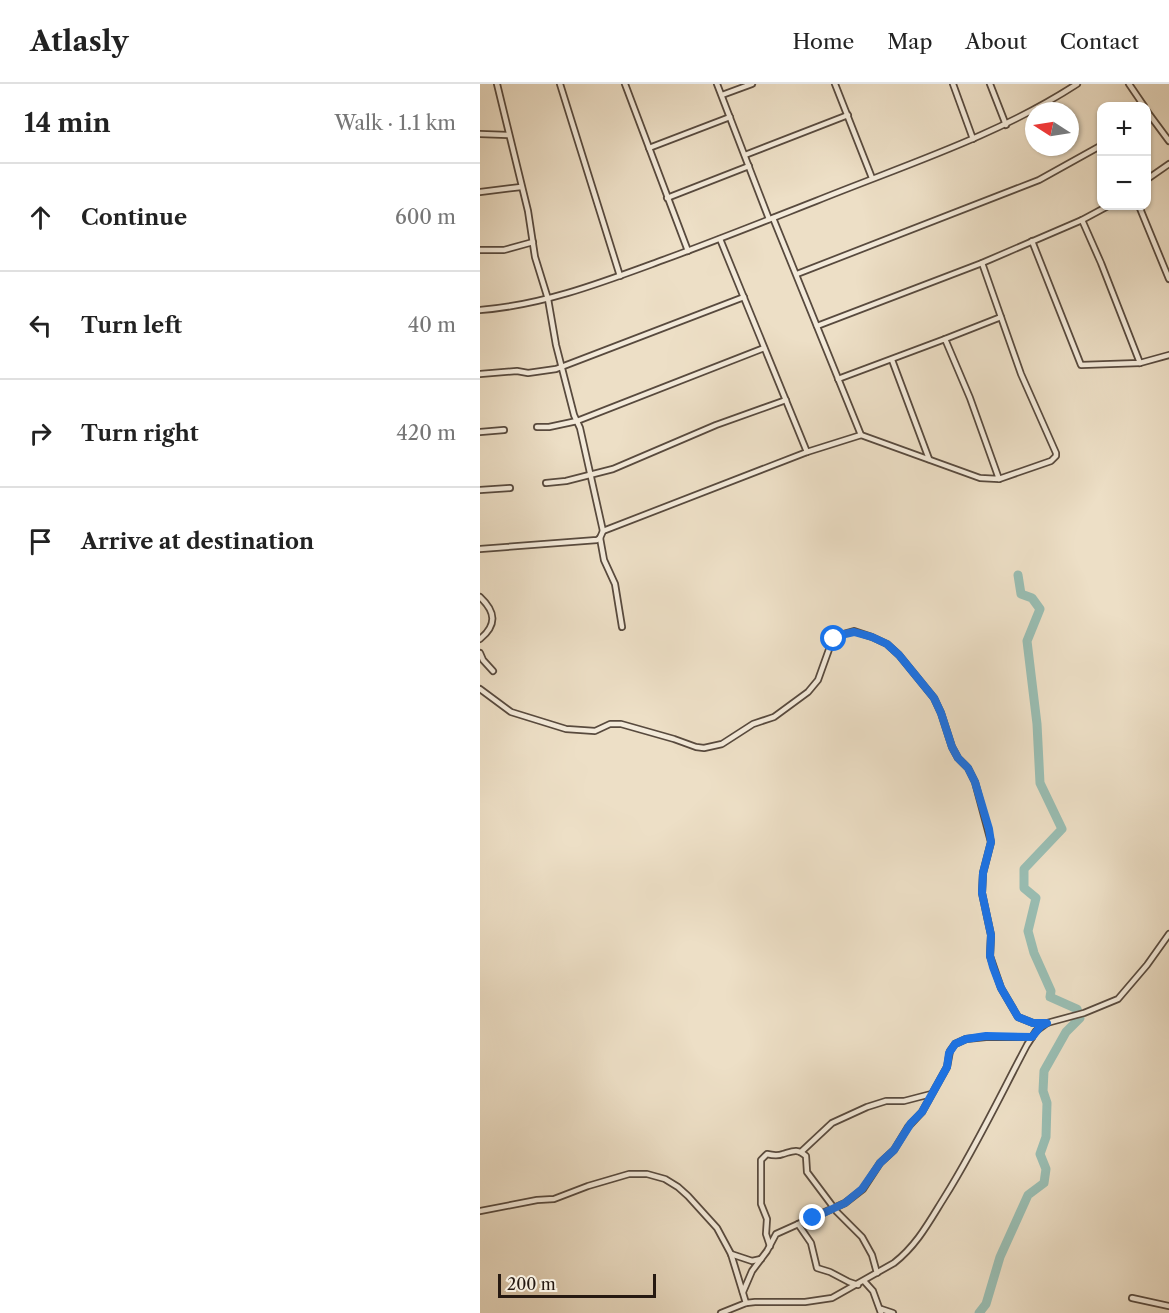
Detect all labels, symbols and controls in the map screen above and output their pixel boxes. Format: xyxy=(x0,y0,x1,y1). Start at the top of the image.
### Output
text: Atlasly xyxy=(30,24,129,58)
text: Home xyxy=(793,29,854,54)
text: Map xyxy=(887,29,932,54)
text: About xyxy=(965,29,1027,54)
text: Contact xyxy=(1060,29,1139,54)
north arrow xyxy=(1025,102,1079,156)
map controls xyxy=(1097,102,1151,210)
button: + xyxy=(1097,102,1151,156)
text: 14 min xyxy=(24,107,111,139)
text: Walk · 1.1 km xyxy=(334,111,456,135)
button: − xyxy=(1097,156,1151,210)
icon: ahead xyxy=(24,201,57,234)
text: Continue xyxy=(81,204,187,231)
text: 600 m xyxy=(395,205,456,229)
icon: left xyxy=(24,309,57,342)
text: Turn left xyxy=(81,312,182,339)
text: 40 m xyxy=(408,313,456,337)
icon: right xyxy=(24,417,57,450)
text: Turn right xyxy=(81,420,199,447)
text: 420 m xyxy=(396,421,456,445)
icon: arrive xyxy=(24,525,57,558)
text: Arrive at destination xyxy=(81,528,314,555)
route start xyxy=(820,625,846,651)
route end xyxy=(799,1204,825,1230)
scale bar xyxy=(498,1271,656,1298)
text: 200 m xyxy=(507,1274,556,1294)

